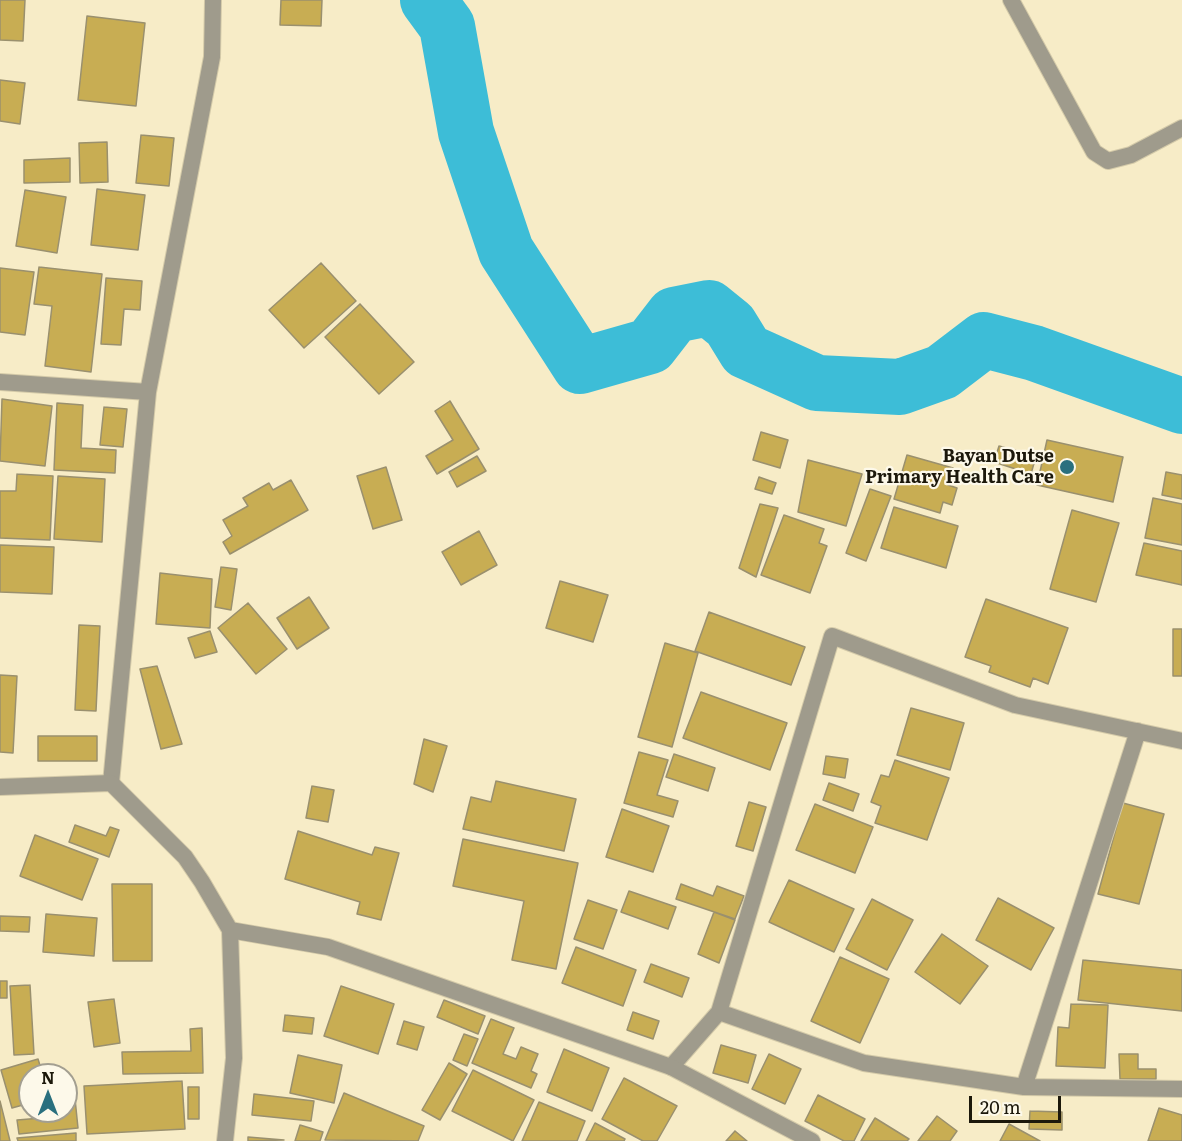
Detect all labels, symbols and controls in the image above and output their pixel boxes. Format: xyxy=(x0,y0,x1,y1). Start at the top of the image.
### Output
place label: Bayan Dutse Primary Health Care xyxy=(865,446,1054,488)
marker: Bayan Dutse Primary Health Care xyxy=(1058,458,1076,476)
north arrow xyxy=(18,1063,78,1123)
text: N xyxy=(41,1065,55,1089)
scale bar xyxy=(972,1084,1064,1122)
text: 20 m xyxy=(980,1093,1021,1120)

